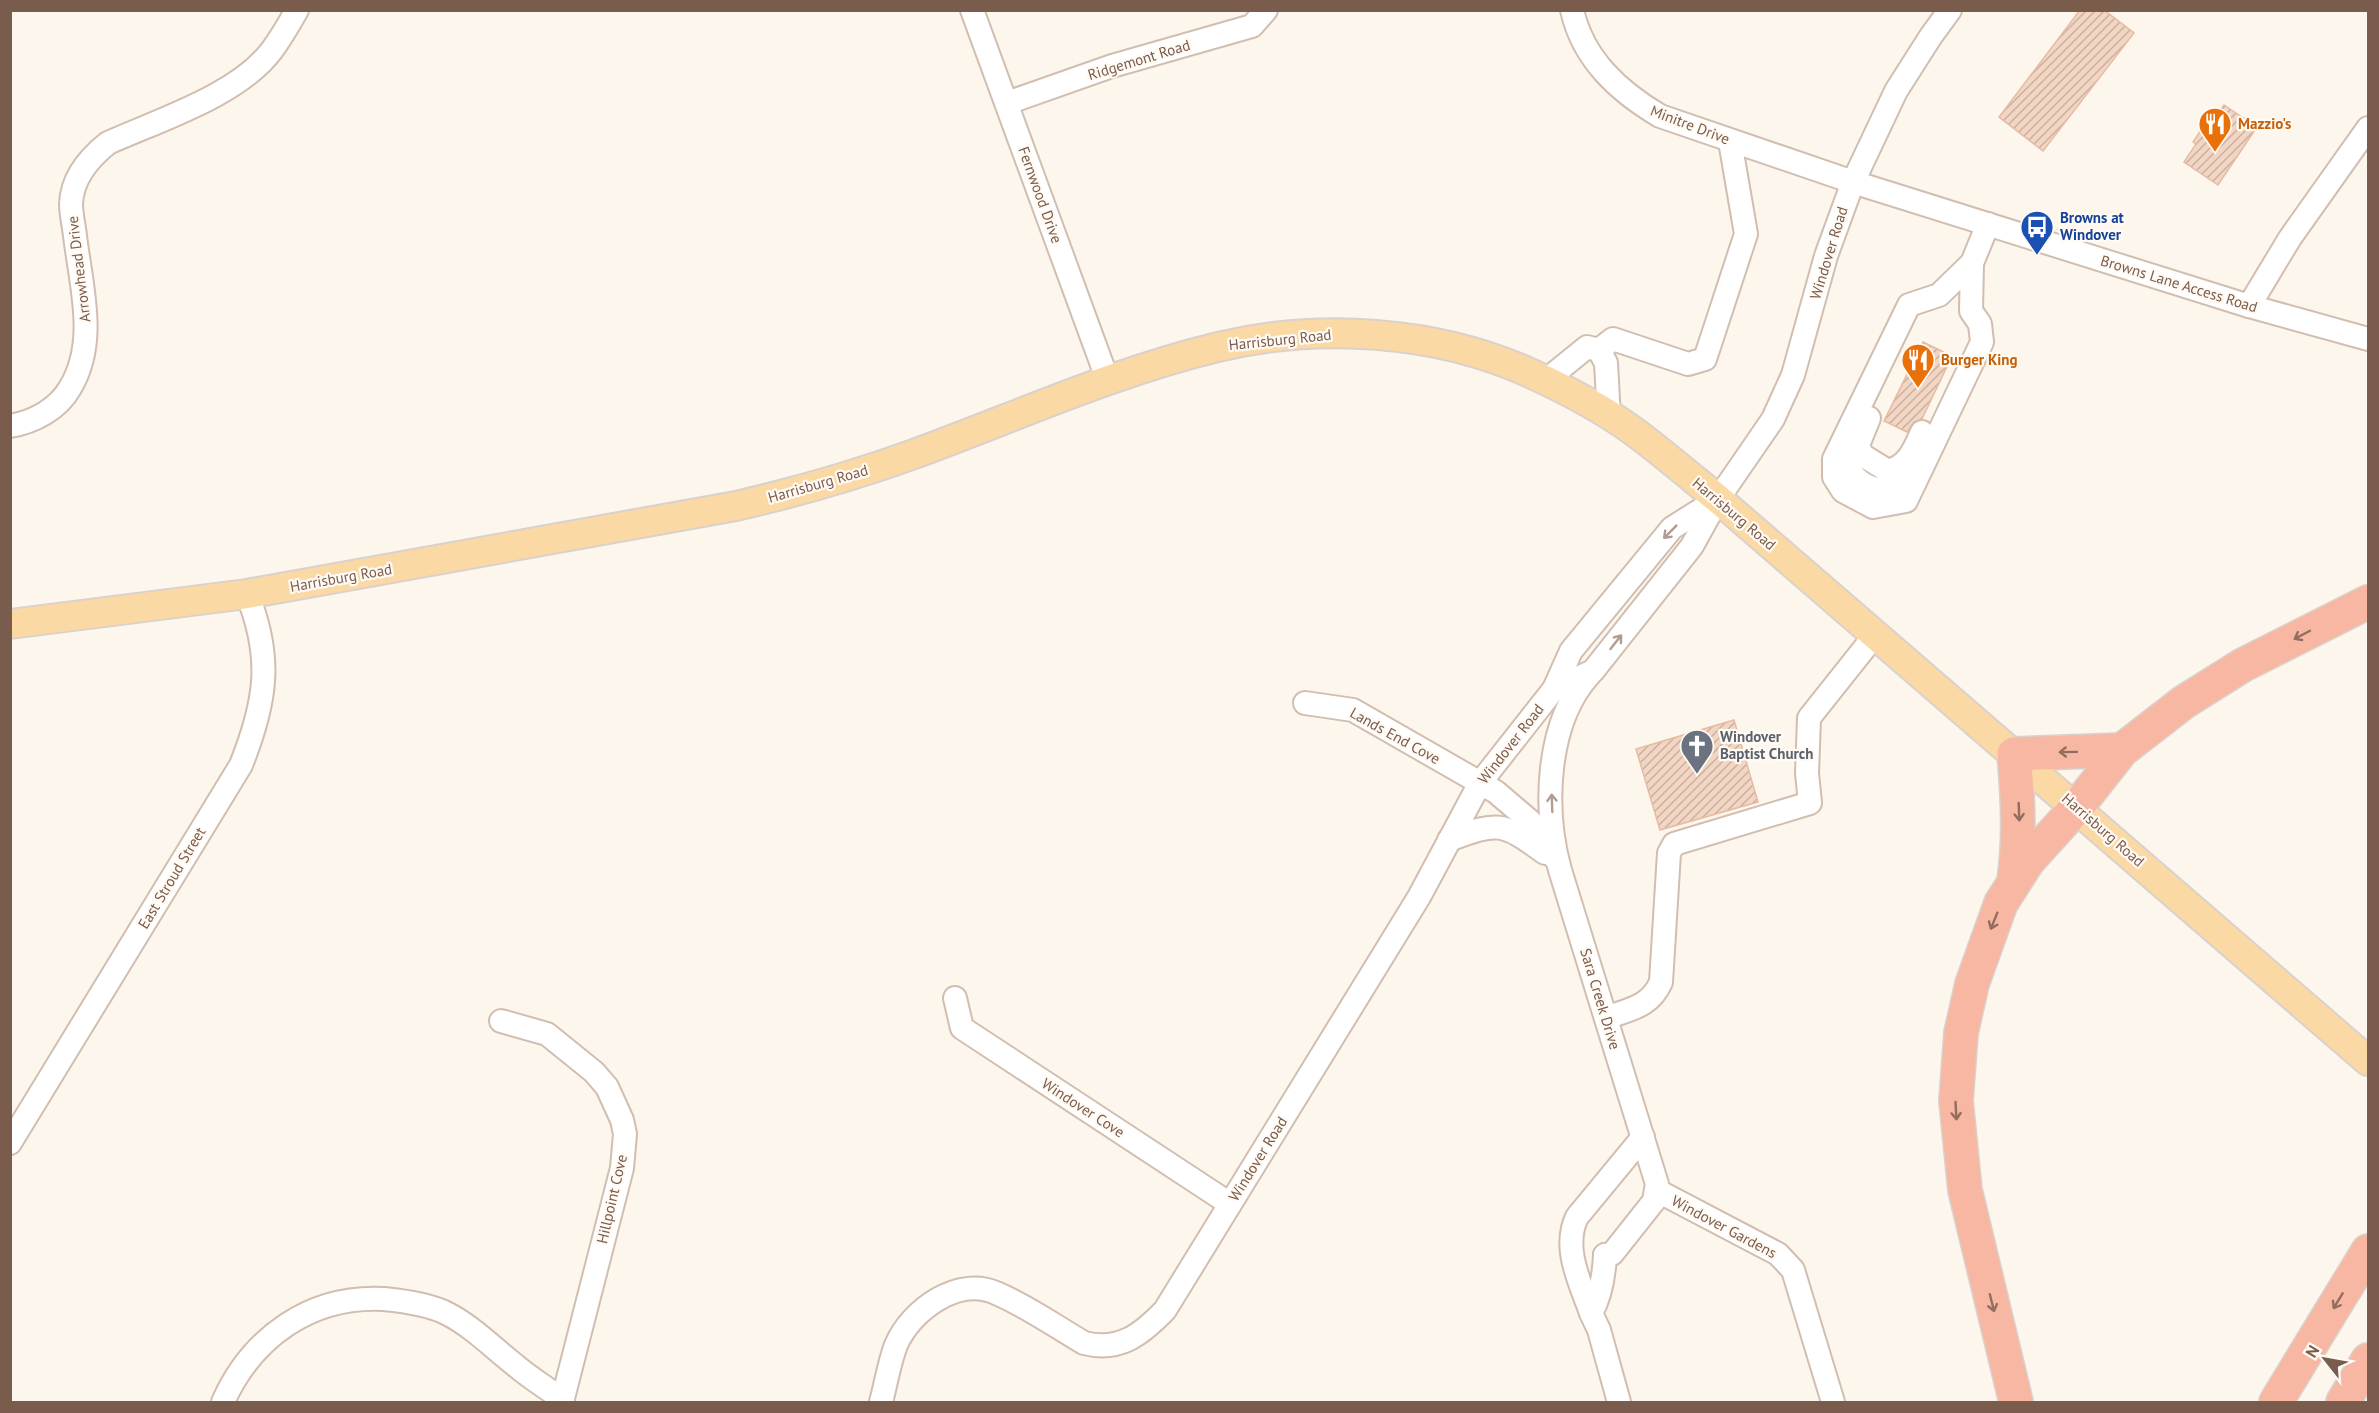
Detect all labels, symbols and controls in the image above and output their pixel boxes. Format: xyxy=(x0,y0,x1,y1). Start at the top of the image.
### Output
street label: Ridgemont Road xyxy=(1085,35,1192,84)
street label: Minitre Drive xyxy=(1648,101,1733,148)
restaurant icon: Mazzio's xyxy=(2197,106,2233,153)
place label: Mazzio's xyxy=(2238,114,2291,133)
street label: Fernwood Drive xyxy=(1014,144,1067,246)
street label: Windover Road xyxy=(1805,204,1852,302)
place label: Browns at Windover xyxy=(2060,208,2125,244)
bus stop icon: Browns at Windover xyxy=(2019,209,2055,256)
street label: Arrowhead Drive xyxy=(63,215,94,323)
street label: Browns Lane Access Road xyxy=(2098,251,2260,316)
street label: Harrisburg Road xyxy=(1228,325,1332,354)
restaurant icon: Burger King xyxy=(1900,342,1936,389)
place label: Burger King xyxy=(1941,350,2017,369)
street label: Harrisburg Road xyxy=(766,460,870,507)
street label: Harrisburg Road xyxy=(1689,473,1780,554)
one-way arrow xyxy=(1663,525,1678,540)
street label: Harrisburg Road xyxy=(288,559,393,596)
one-way arrow xyxy=(2293,630,2311,641)
one-way arrow xyxy=(1609,635,1622,651)
street label: Windover Road xyxy=(1474,700,1548,787)
street label: Lands End Cove xyxy=(1347,703,1444,768)
place label: Windover Baptist Church xyxy=(1720,727,1813,763)
church icon: Windover Baptist Church xyxy=(1679,728,1715,775)
one-way arrow xyxy=(2058,746,2078,758)
street label: Harrisburg Road xyxy=(2058,789,2148,871)
one-way arrow xyxy=(1546,794,1558,814)
one-way arrow xyxy=(2013,802,2024,822)
street label: East Stroud Street xyxy=(134,823,209,932)
one-way arrow xyxy=(1988,912,1999,930)
street label: Sara Creek Drive xyxy=(1576,946,1625,1052)
street label: Windover Cove xyxy=(1038,1074,1128,1141)
one-way arrow xyxy=(1951,1101,1962,1121)
street label: Windover Road xyxy=(1224,1113,1291,1205)
street label: Hillpoint Cove xyxy=(592,1152,631,1245)
street label: Windover Gardens xyxy=(1668,1191,1780,1262)
one-way arrow xyxy=(2332,1292,2344,1309)
one-way arrow xyxy=(1986,1293,1998,1312)
north arrow xyxy=(2295,1329,2355,1389)
text: N xyxy=(2301,1342,2323,1361)

